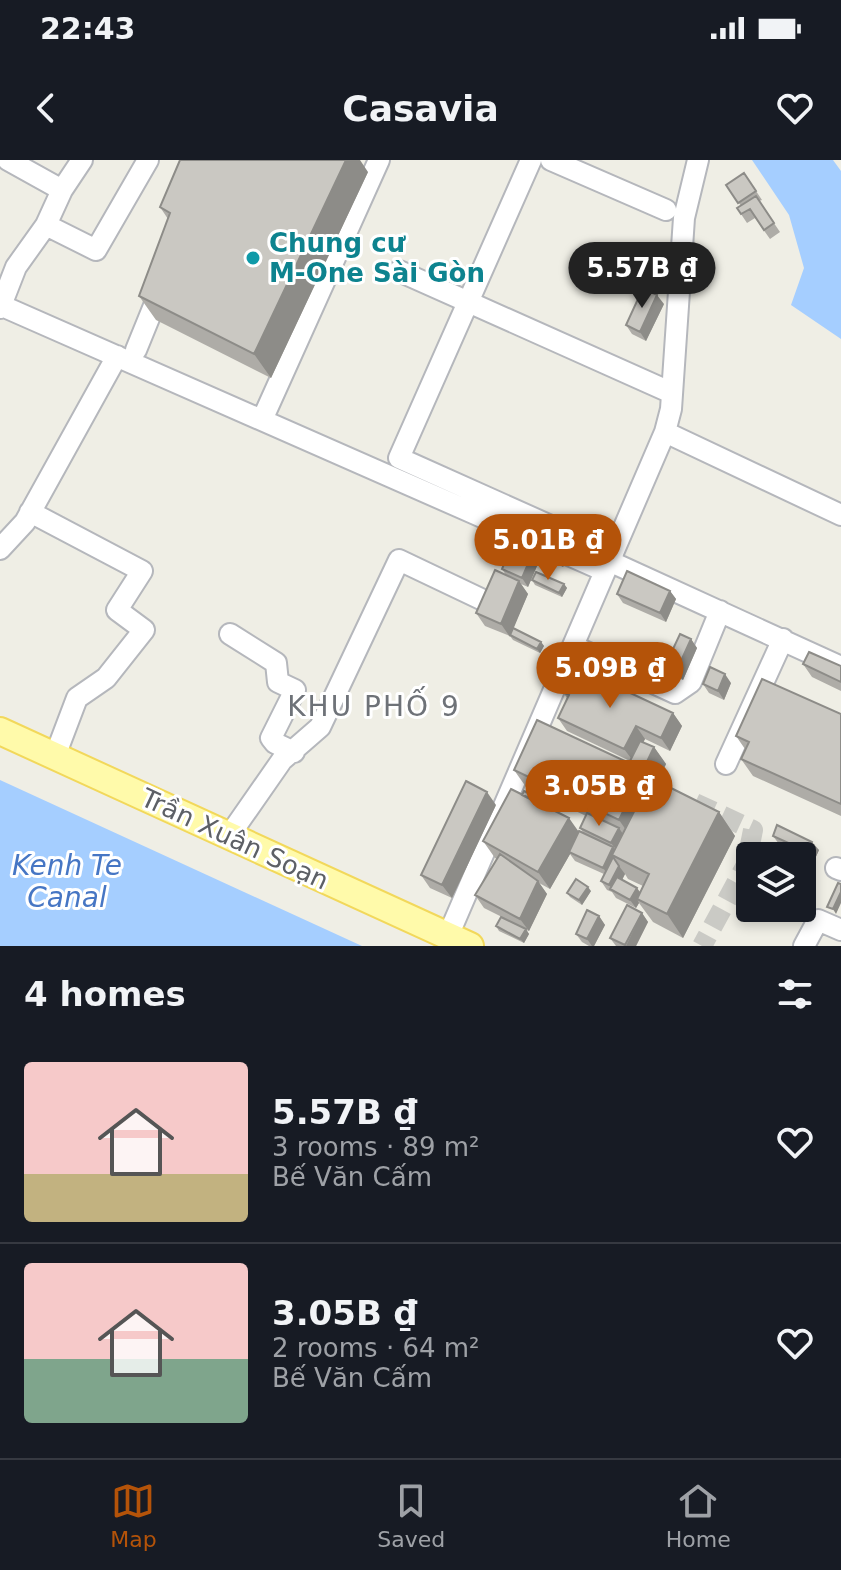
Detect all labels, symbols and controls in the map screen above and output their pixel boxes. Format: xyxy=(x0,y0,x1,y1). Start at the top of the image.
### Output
text: 22:43 xyxy=(40,11,136,46)
icon: back xyxy=(24,86,68,130)
icon: heart xyxy=(773,86,817,130)
text: Casavia xyxy=(342,88,499,129)
place label: Chung cư M-One Sài Gòn xyxy=(269,228,485,288)
pin: 5.57B ₫ xyxy=(568,242,716,310)
marker: Chung cư M-One Sài Gòn xyxy=(244,249,262,267)
text: 5.57B ₫ xyxy=(586,253,698,283)
pin: 5.01B ₫ xyxy=(474,514,622,582)
text: 5.01B ₫ xyxy=(492,525,604,555)
pin: 5.09B ₫ xyxy=(536,642,684,710)
text: 5.09B ₫ xyxy=(554,653,666,683)
district label: KHU PHỐ 9 xyxy=(287,686,461,723)
pin: 3.05B ₫ xyxy=(525,760,673,828)
text: 3.05B ₫ xyxy=(543,771,655,801)
street label: Trần Xuân Soạn xyxy=(136,782,333,896)
map controls xyxy=(736,842,816,922)
button: layers xyxy=(736,842,816,922)
water label: Kenh Te Canal xyxy=(12,849,122,914)
icon: filters xyxy=(773,972,817,1016)
text: 4 homes xyxy=(24,974,186,1014)
text: 5.57B ₫ xyxy=(272,1092,417,1132)
icon: home xyxy=(88,1094,184,1190)
icon: heart xyxy=(773,1120,817,1164)
text: 3 rooms · 89 m² xyxy=(272,1132,480,1162)
text: Bế Văn Cấm xyxy=(272,1162,432,1192)
text: 3.05B ₫ xyxy=(272,1293,417,1333)
icon: home xyxy=(88,1295,184,1391)
icon: heart xyxy=(773,1321,817,1365)
text: 2 rooms · 64 m² xyxy=(272,1333,480,1363)
text: Bế Văn Cấm xyxy=(272,1363,432,1393)
tab: Map xyxy=(110,1479,157,1552)
tab: Saved xyxy=(377,1479,445,1552)
tab: Home xyxy=(666,1479,731,1552)

